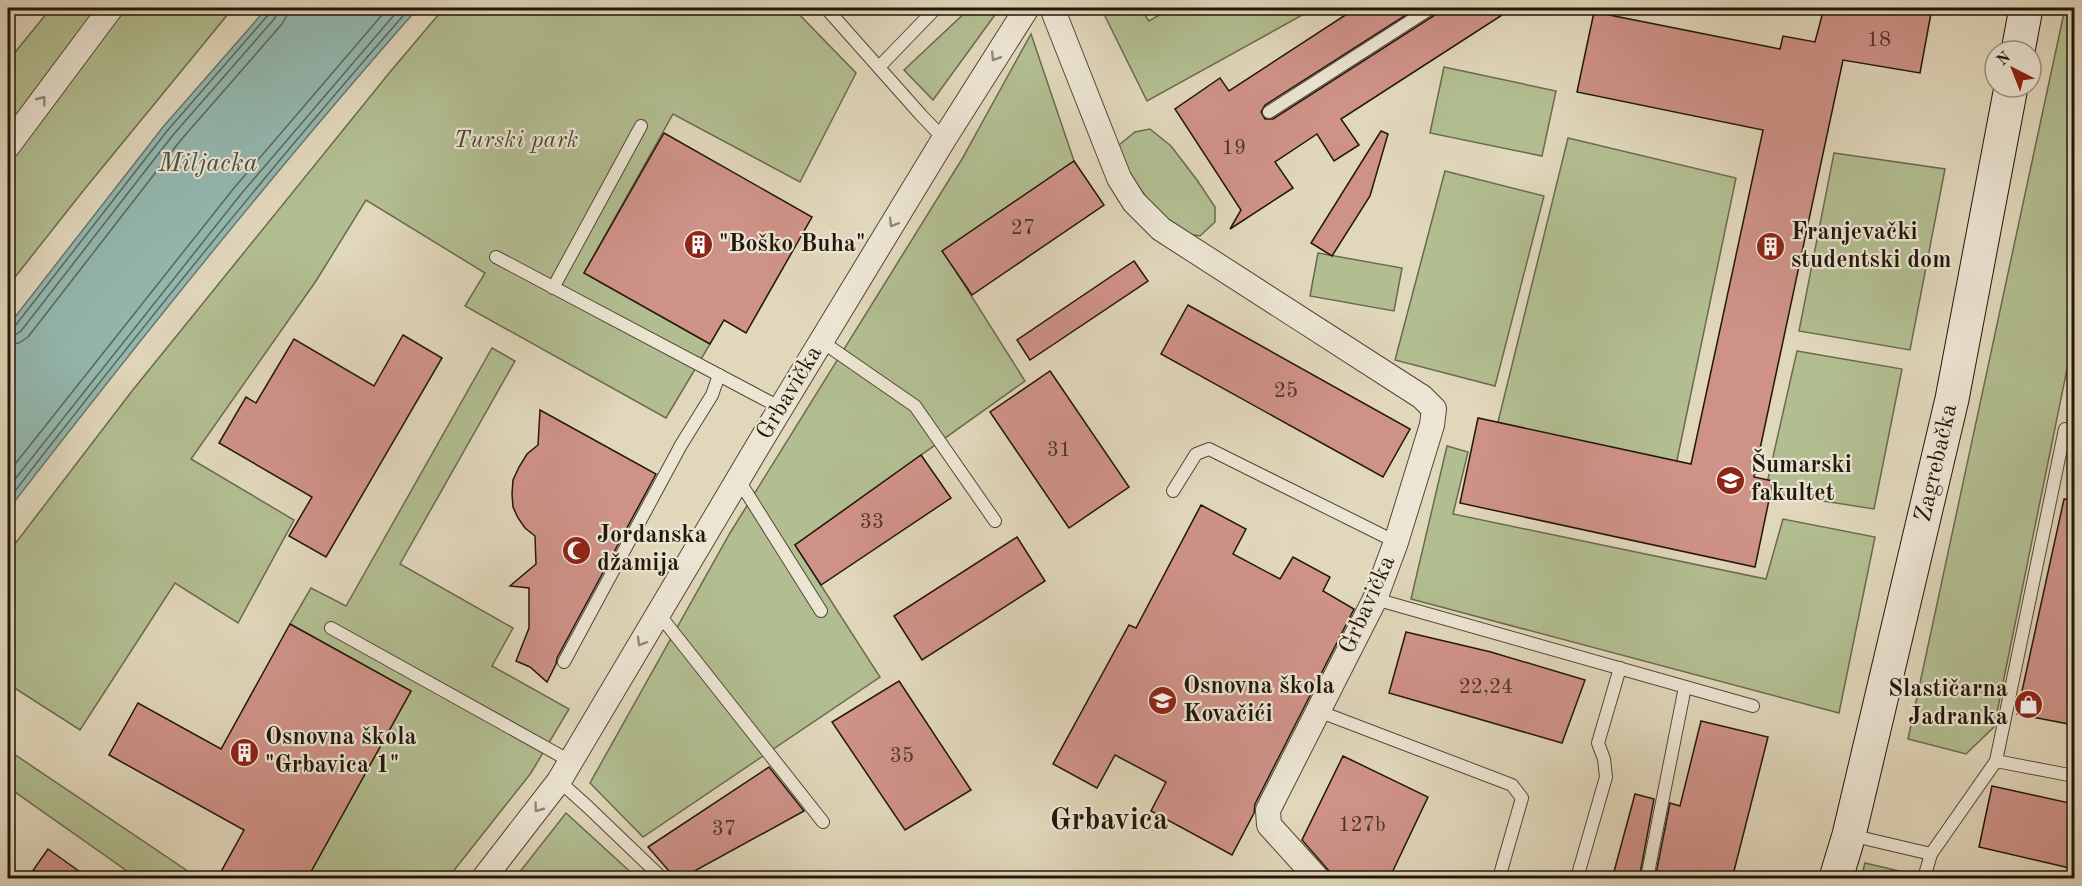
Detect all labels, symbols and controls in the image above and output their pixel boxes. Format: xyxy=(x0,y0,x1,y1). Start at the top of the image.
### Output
house number: 18 xyxy=(1867,30,1891,51)
north arrow xyxy=(1983,39,2043,99)
text: N xyxy=(1994,49,2015,69)
one-way arrow xyxy=(991,51,1003,61)
one-way arrow xyxy=(35,95,46,106)
park label: Turski park xyxy=(453,129,579,153)
house number: 19 xyxy=(1222,138,1246,159)
water label: Miljacka xyxy=(157,151,258,177)
one-way arrow xyxy=(889,217,900,227)
house number: 27 xyxy=(1011,218,1035,239)
place label: Franjevački studentski dom xyxy=(1791,221,1951,273)
building icon: "Boško Buha" xyxy=(682,229,714,261)
building icon: Franjevački studentski dom xyxy=(1754,231,1786,263)
place label: "Boško Buha" xyxy=(719,233,866,257)
street label: Grbavička xyxy=(753,342,827,444)
house number: 25 xyxy=(1274,381,1298,402)
street label: Zagrebačka xyxy=(1912,402,1962,524)
house number: 31 xyxy=(1047,440,1071,461)
place label: Šumarski fakultet xyxy=(1751,448,1852,506)
school or university icon: Šumarski fakultet xyxy=(1714,464,1746,496)
house number: 33 xyxy=(860,512,884,533)
place label: Jordanska džamija xyxy=(597,524,707,576)
mosque icon: Jordanska džamija xyxy=(560,534,592,566)
street label: Grbavička xyxy=(1336,552,1400,658)
one-way arrow xyxy=(637,636,648,646)
place label: Osnovna škola Kovačići xyxy=(1183,675,1335,727)
house number: 22,24 xyxy=(1459,677,1513,698)
place label: Slastičarna Jadranka xyxy=(1888,678,2008,730)
school or university icon: Osnovna škola Kovačići xyxy=(1146,685,1178,717)
shop icon: Slastičarna Jadranka xyxy=(2013,688,2045,720)
place label: Osnovna škola "Grbavica 1" xyxy=(265,726,417,778)
building icon: Osnovna škola "Grbavica 1" xyxy=(228,736,260,768)
house number: 35 xyxy=(890,746,914,767)
one-way arrow xyxy=(535,801,546,812)
district label: Grbavica xyxy=(1050,806,1168,836)
house number: 127b xyxy=(1338,815,1386,836)
house number: 37 xyxy=(712,819,736,840)

